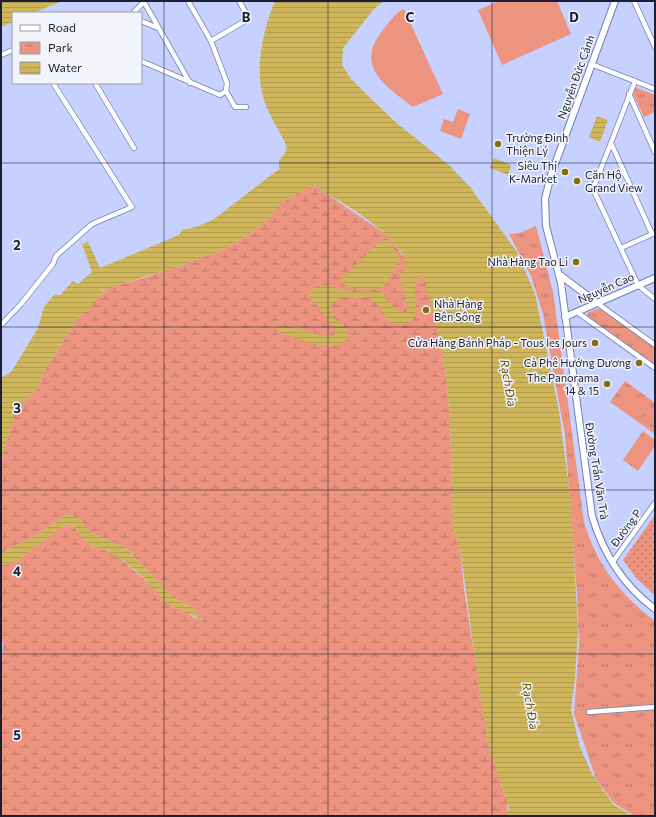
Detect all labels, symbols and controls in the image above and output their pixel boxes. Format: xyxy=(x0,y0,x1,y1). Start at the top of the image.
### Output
text: B xyxy=(242,9,251,25)
text: C xyxy=(406,9,415,25)
text: D xyxy=(569,9,579,25)
legend xyxy=(12,12,142,84)
text: Road xyxy=(48,20,76,34)
street label: Nguyễn Đức Cảnh xyxy=(553,33,597,121)
text: Park xyxy=(48,40,74,54)
text: Water xyxy=(48,60,82,74)
place label: Trường Đinh Thiện Lý xyxy=(506,131,568,157)
marker: Trường Đinh Thiện Lý xyxy=(493,139,503,149)
place label: Siêu Thị K-Market xyxy=(509,159,557,185)
marker: Siêu Thị K-Market xyxy=(560,167,570,177)
place label: Căn Hộ Grand View xyxy=(585,168,643,194)
marker: Căn Hộ Grand View xyxy=(572,176,582,186)
text: 2 xyxy=(13,237,21,253)
place label: Nhà Hàng Tao Li xyxy=(488,255,568,268)
marker: Nhà Hàng Tao Li xyxy=(571,257,581,267)
street label: Nguyễn Cao xyxy=(575,268,636,306)
place label: Nhà Hàng Bên Sông xyxy=(434,297,483,323)
marker: Nhà Hàng Bên Sông xyxy=(421,305,431,315)
place label: Cửa Hàng Bánh Pháp - Tous les Jours xyxy=(408,336,587,350)
marker: Cửa Hàng Bánh Pháp - Tous les Jours xyxy=(590,338,600,348)
place label: Cà Phê Hướng Dương xyxy=(524,356,631,369)
water label: Rạch Đỉa xyxy=(498,358,520,407)
marker: Cà Phê Hướng Dương xyxy=(634,358,644,368)
place label: The Panorama 14 & 15 xyxy=(527,371,599,397)
marker: The Panorama 14 & 15 xyxy=(602,379,612,389)
text: 3 xyxy=(13,400,21,416)
street label: Đường Trần Văn Trà xyxy=(583,420,612,520)
street label: Đường P xyxy=(607,506,644,550)
text: 4 xyxy=(13,563,21,579)
water label: Rạch Đỉa xyxy=(520,681,542,730)
text: 5 xyxy=(13,727,21,743)

